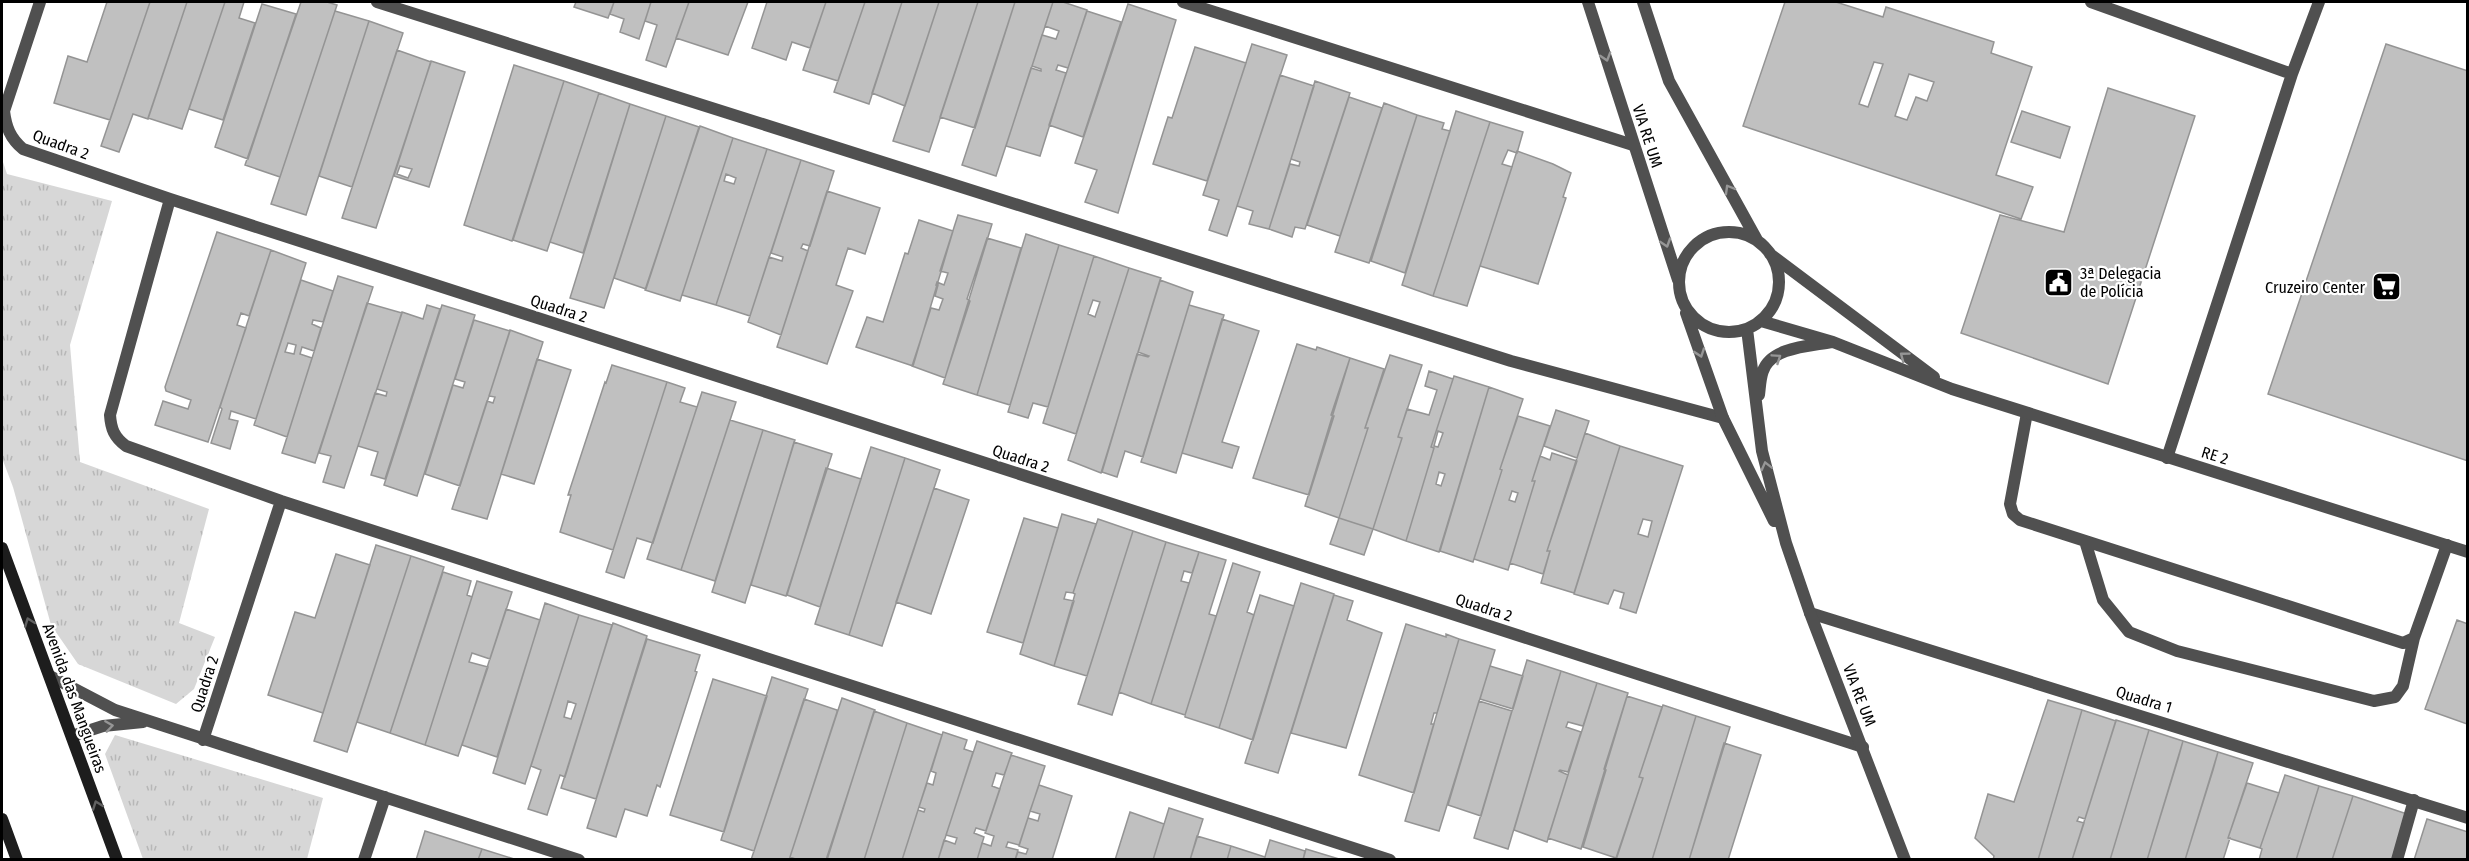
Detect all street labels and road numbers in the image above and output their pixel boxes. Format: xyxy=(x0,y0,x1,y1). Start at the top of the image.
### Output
street label: VIA RE UM xyxy=(1628,102,1667,170)
street label: Quadra 2 xyxy=(30,126,92,163)
street label: Quadra 2 xyxy=(528,290,590,327)
street label: Quadra 2 xyxy=(990,440,1052,477)
street label: RE 2 xyxy=(2199,442,2231,469)
street label: Quadra 2 xyxy=(1453,589,1515,626)
street label: Avenida das Mangueiras xyxy=(39,621,111,776)
street label: Quadra 2 xyxy=(186,653,223,715)
street label: VIA RE UM xyxy=(1839,661,1880,729)
street label: Quadra 1 xyxy=(2113,682,2174,717)

